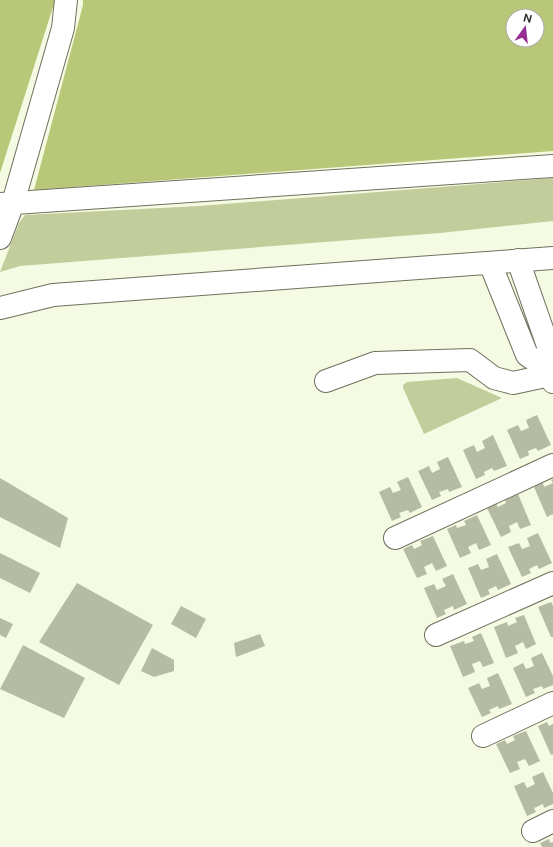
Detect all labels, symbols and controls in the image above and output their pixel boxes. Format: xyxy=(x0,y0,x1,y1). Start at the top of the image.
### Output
north arrow xyxy=(505,8,545,48)
text: N xyxy=(522,11,533,25)

